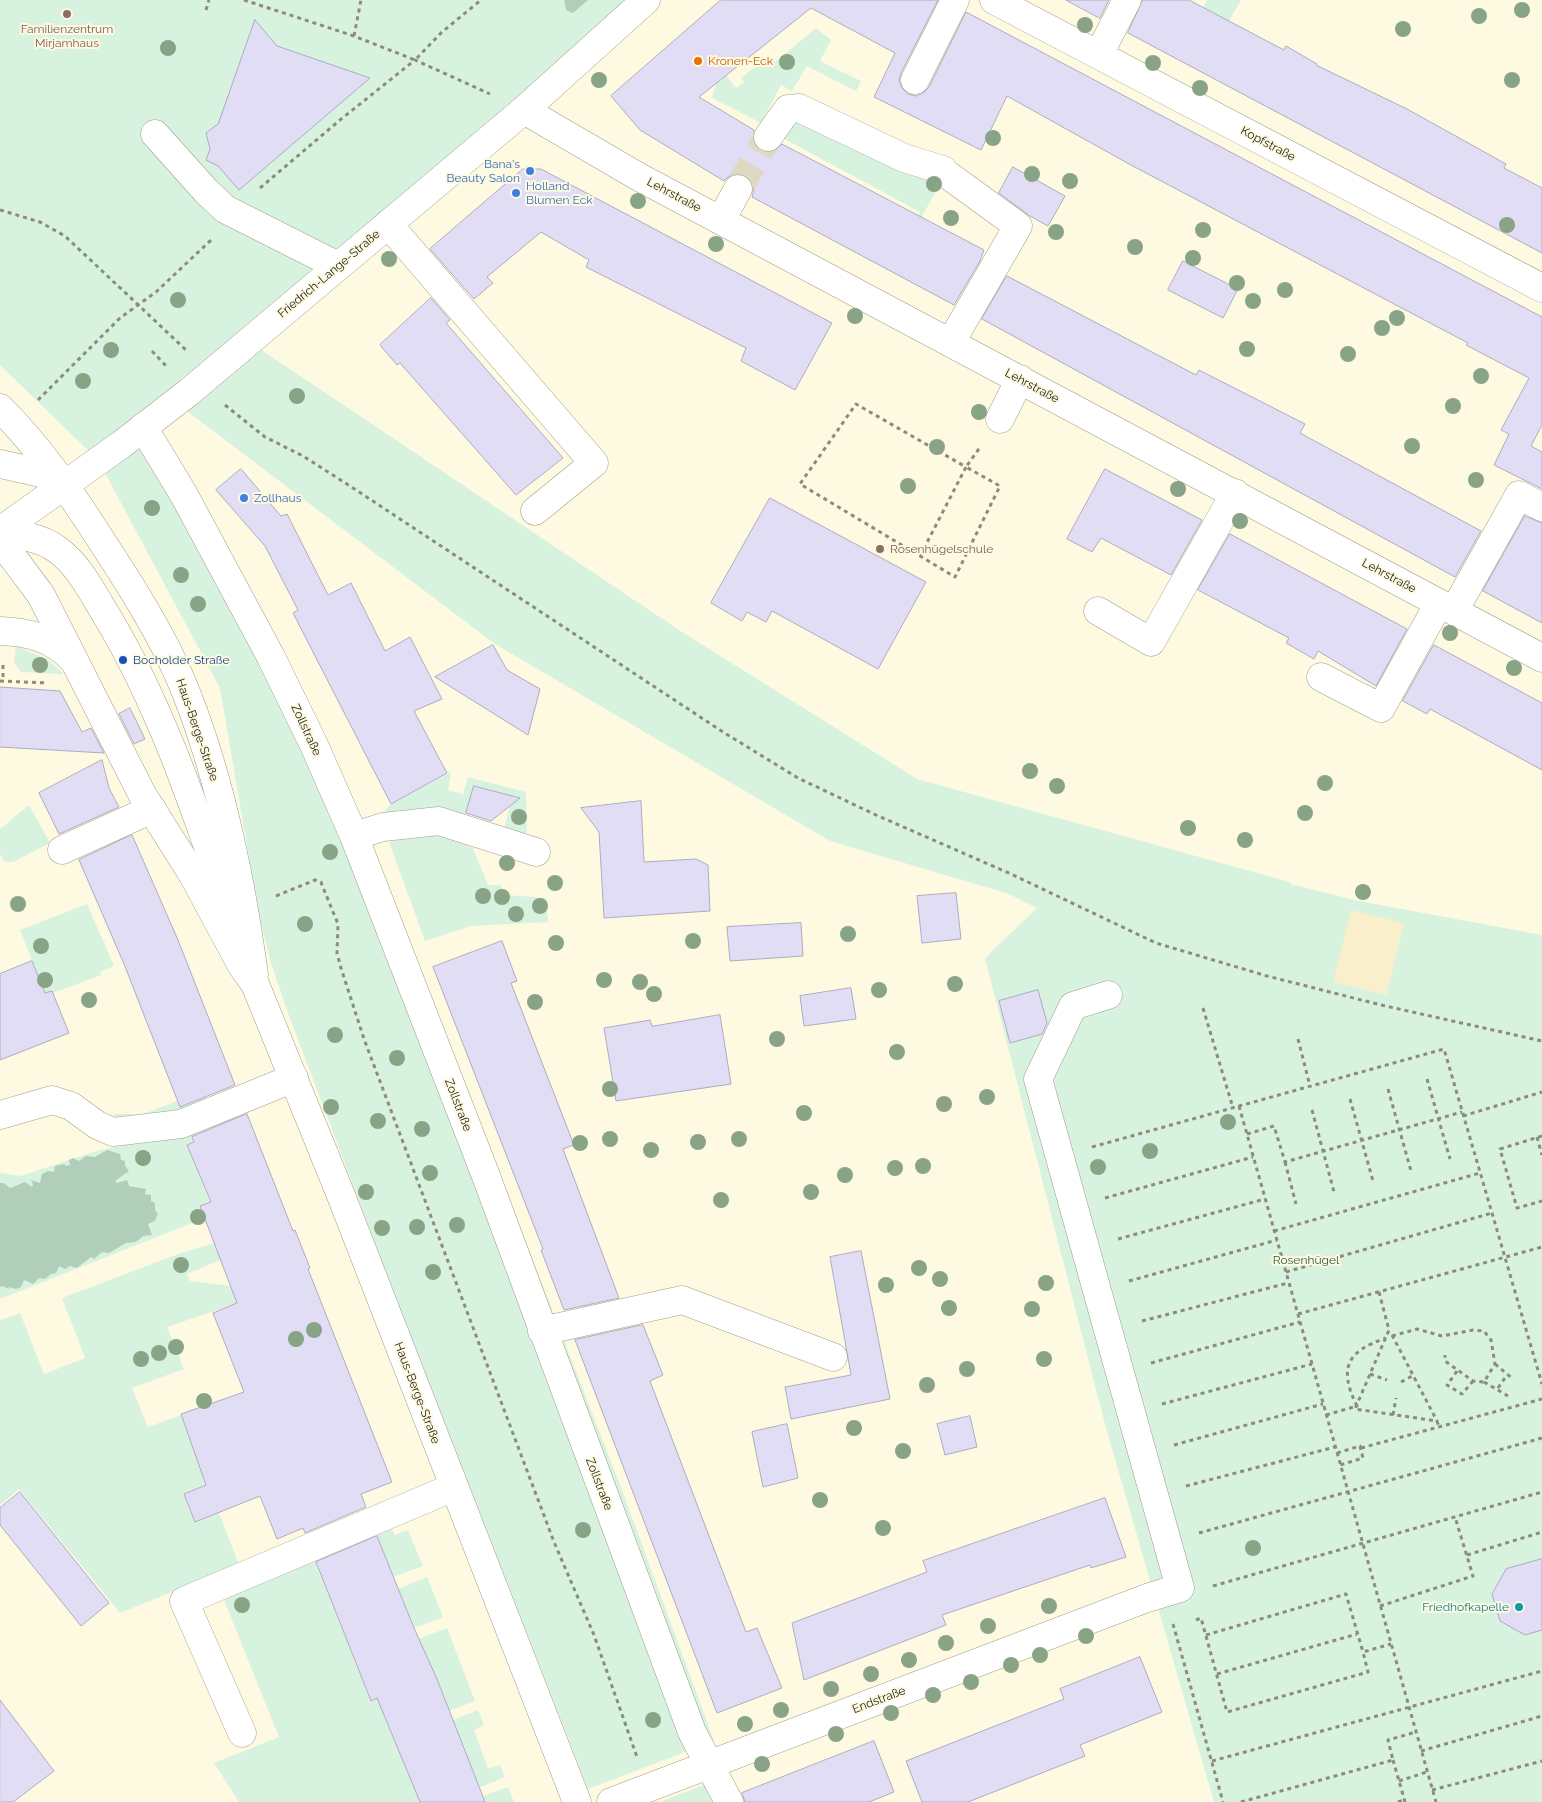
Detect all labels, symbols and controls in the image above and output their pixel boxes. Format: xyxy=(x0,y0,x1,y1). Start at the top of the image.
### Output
marker: Familienzentrum Mirjamhaus xyxy=(61,8,73,20)
place label: Familienzentrum Mirjamhaus xyxy=(21,22,113,50)
place label: Kronen-Eck xyxy=(708,54,773,68)
marker: Kronen-Eck xyxy=(692,55,704,67)
street label: Kopfstraße xyxy=(1238,124,1298,164)
place label: Bana's Beauty Salon xyxy=(446,157,520,185)
marker: Bana's Beauty Salon xyxy=(524,165,536,177)
street label: Lehrstraße xyxy=(644,175,704,215)
place label: Holland Blumen Eck xyxy=(526,179,593,207)
marker: Holland Blumen Eck xyxy=(510,187,522,199)
street label: Friedrich-Lange-Straße xyxy=(275,227,383,321)
street label: Lehrstraße xyxy=(1002,366,1062,406)
place label: Zollhaus xyxy=(254,491,301,505)
marker: Zollhaus xyxy=(238,492,250,504)
place label: Rosenhügelschule xyxy=(890,542,993,556)
marker: Rosenhügelschule xyxy=(874,543,886,555)
street label: Lehrstraße xyxy=(1359,556,1419,596)
place label: Bocholder Straße xyxy=(133,653,229,667)
marker: Bocholder Straße xyxy=(117,654,129,666)
street label: Haus-Berge-Straße xyxy=(173,677,221,783)
street label: Zollstraße xyxy=(288,702,324,758)
street label: Zollstraße xyxy=(441,1077,475,1133)
park label: Rosenhügel xyxy=(1273,1253,1339,1267)
street label: Haus-Berge-Straße xyxy=(391,1340,443,1446)
street label: Zollstraße xyxy=(582,1456,616,1512)
place label: Friedhofkapelle xyxy=(1422,1600,1509,1614)
marker: Friedhofkapelle xyxy=(1513,1601,1525,1613)
street label: Endstraße xyxy=(850,1683,908,1717)

